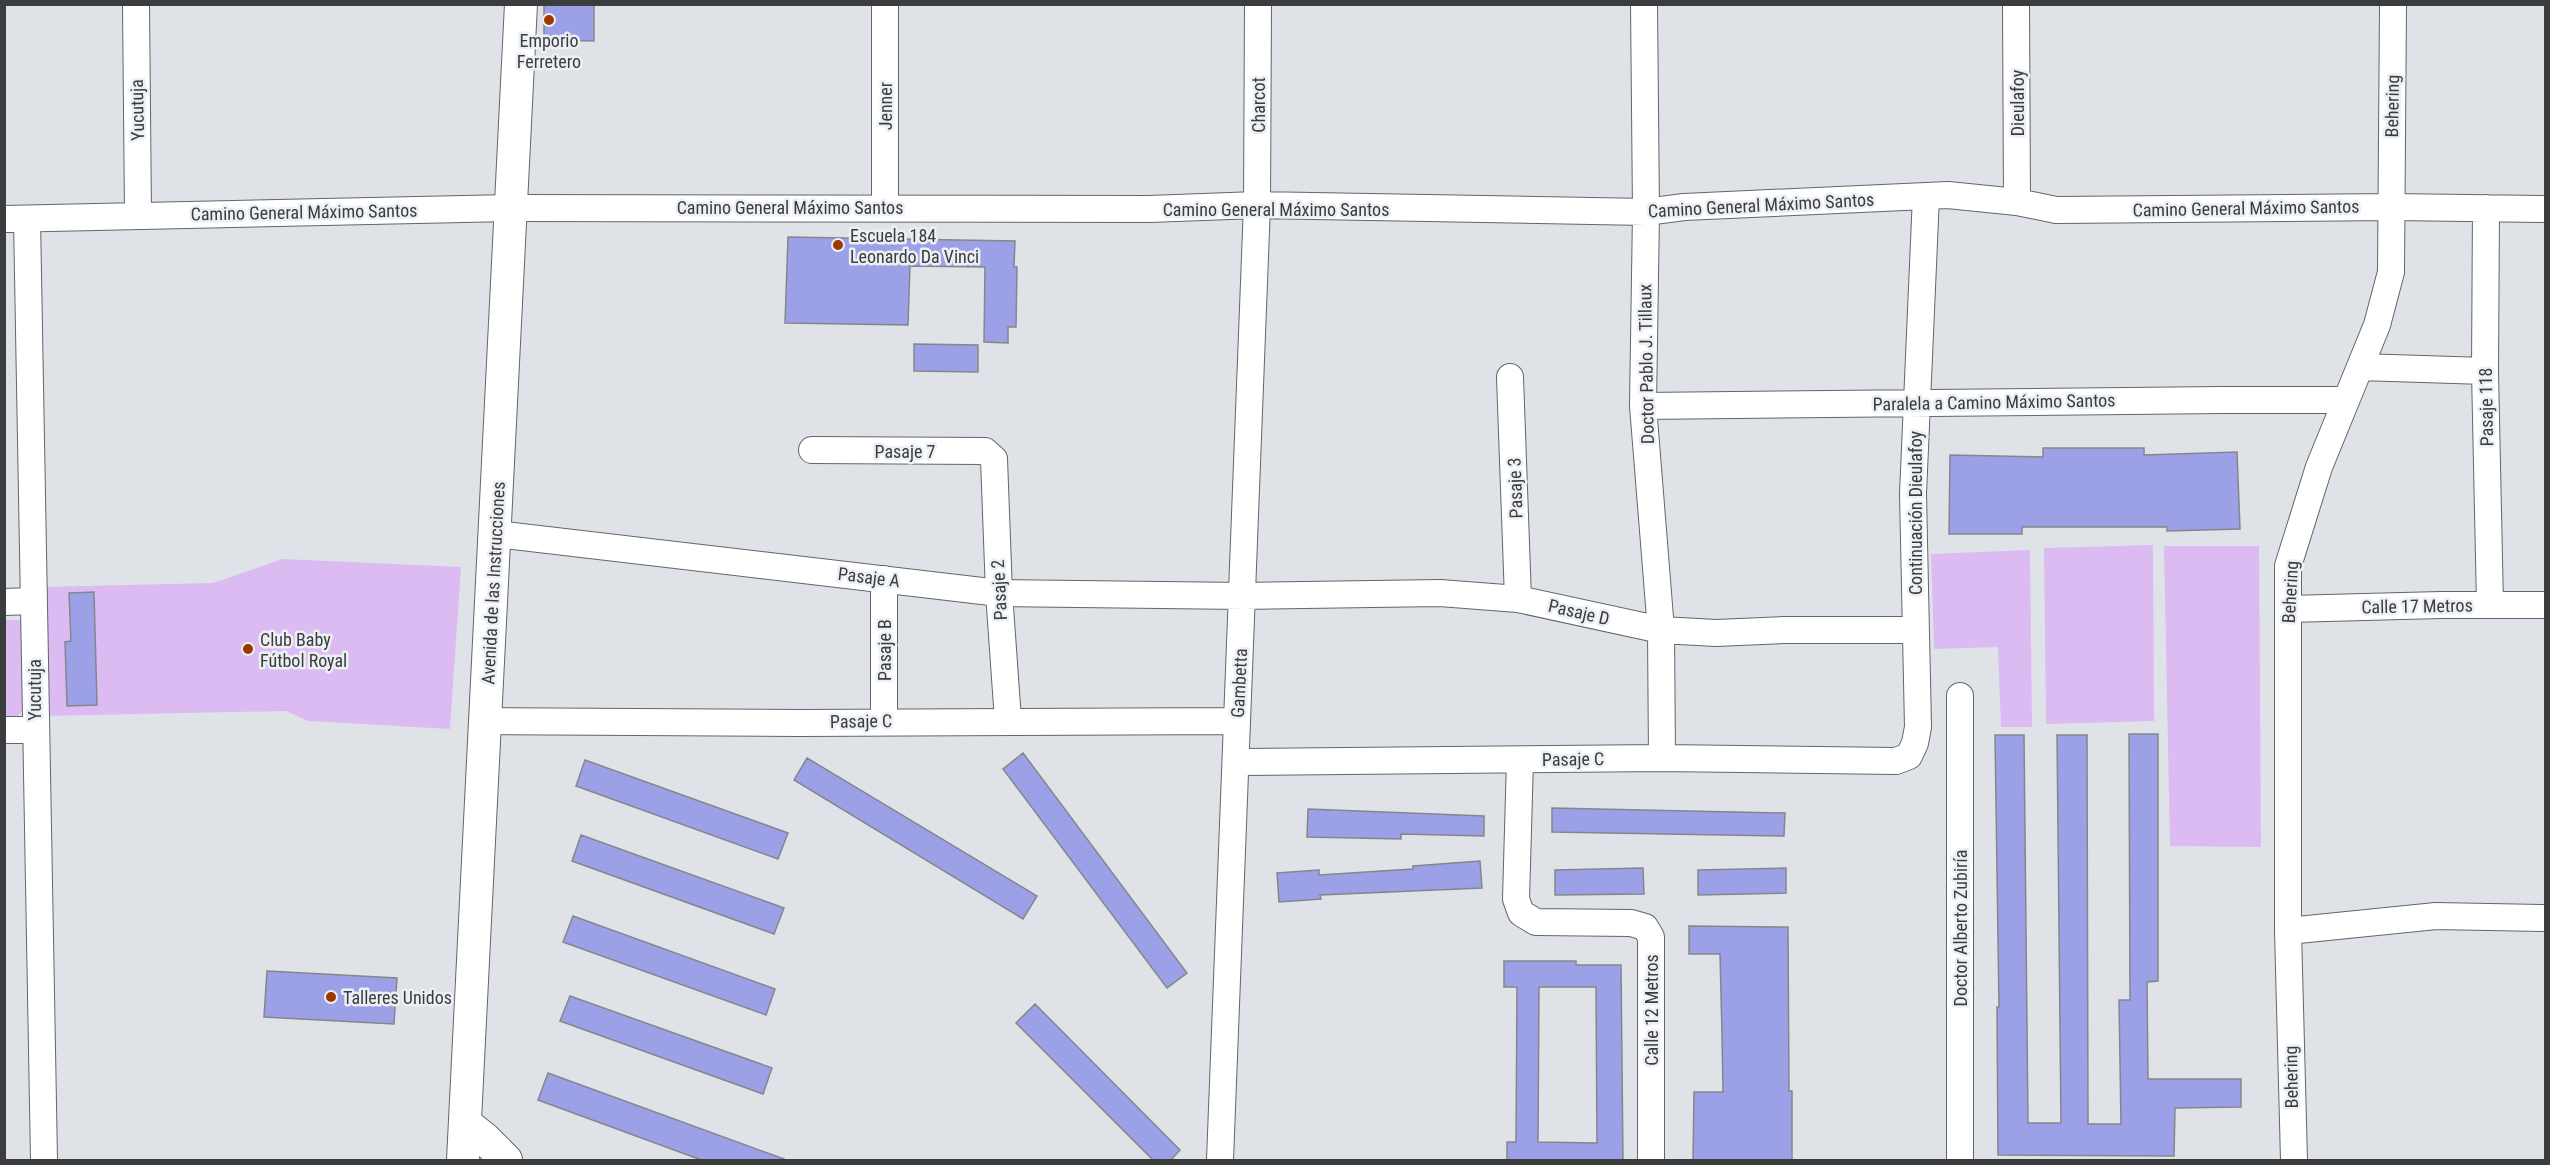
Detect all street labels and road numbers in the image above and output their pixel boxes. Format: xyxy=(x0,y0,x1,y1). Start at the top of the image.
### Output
street label: Dieulafoy xyxy=(2007,69,2028,136)
street label: Behering xyxy=(2381,75,2403,137)
street label: Charcot xyxy=(1248,77,1269,133)
street label: Yucutuja xyxy=(126,79,148,141)
street label: Jenner xyxy=(875,81,896,130)
street label: Camino General Máximo Santos xyxy=(1647,189,1875,221)
street label: Camino General Máximo Santos xyxy=(2132,196,2360,220)
street label: Camino General Máximo Santos xyxy=(677,197,903,218)
street label: Camino General Máximo Santos xyxy=(1163,199,1389,220)
street label: Camino General Máximo Santos xyxy=(190,200,418,224)
street label: Doctor Pablo J. Tillaux xyxy=(1634,284,1658,444)
street label: Pasaje 118 xyxy=(2475,368,2497,446)
street label: Paralela a Camino Máximo Santos xyxy=(1872,389,2116,415)
street label: Continuación Dieulafoy xyxy=(1905,430,1926,595)
street label: Pasaje 7 xyxy=(875,441,936,462)
street label: Pasaje 3 xyxy=(1503,457,1527,519)
street label: Avenida de las Instrucciones xyxy=(477,481,509,685)
street label: Pasaje 2 xyxy=(987,559,1011,621)
street label: Behering xyxy=(2278,560,2302,624)
street label: Pasaje A xyxy=(837,563,902,591)
street label: Pasaje D xyxy=(1546,595,1612,629)
street label: Calle 17 Metros xyxy=(2361,595,2473,617)
street label: Pasaje B xyxy=(874,619,895,681)
street label: Gambetta xyxy=(1227,648,1251,718)
street label: Yucutuja xyxy=(24,659,45,721)
street label: Pasaje C xyxy=(830,710,892,732)
street label: Pasaje C xyxy=(1542,748,1604,770)
street label: Doctor Alberto Zubiría xyxy=(1950,850,1971,1006)
street label: Calle 12 Metros xyxy=(1641,954,1662,1066)
street label: Behering xyxy=(2280,1046,2302,1108)

